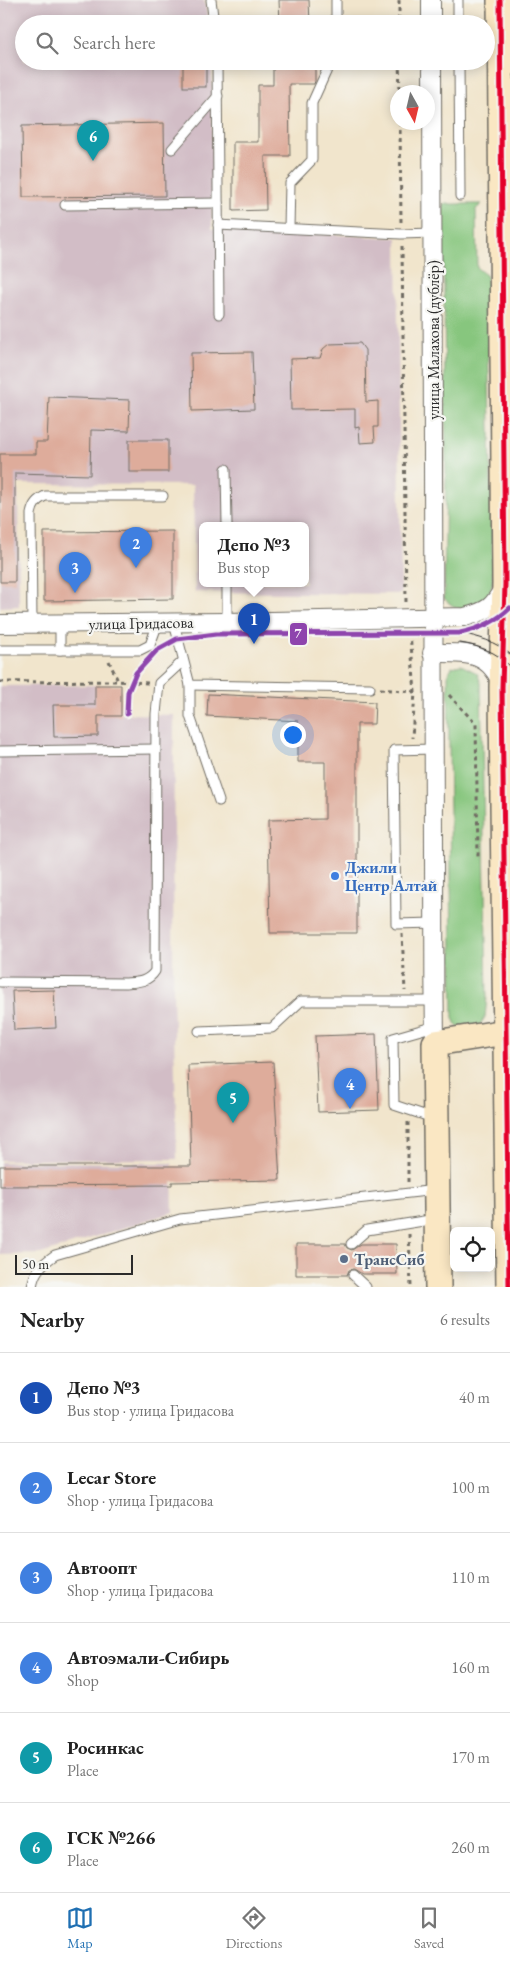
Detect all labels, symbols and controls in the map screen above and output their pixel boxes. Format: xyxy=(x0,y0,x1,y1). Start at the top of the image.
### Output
search box xyxy=(15,15,495,70)
icon: search xyxy=(33,29,61,57)
text: Search here xyxy=(73,30,155,55)
north arrow xyxy=(390,85,435,130)
pin: 6 xyxy=(77,120,109,161)
street label: улица Малахова (дублёр) xyxy=(423,260,444,420)
popup xyxy=(199,522,309,587)
pin: 2 xyxy=(120,527,152,568)
text: Депо №3 xyxy=(217,532,291,557)
pin: 3 xyxy=(59,552,91,593)
text: Bus stop xyxy=(217,557,270,578)
pin: 1 xyxy=(238,603,270,644)
street label: улица Гридасова xyxy=(88,612,194,634)
line badge: 7 xyxy=(289,622,308,646)
text: 7 xyxy=(294,624,302,642)
your location xyxy=(280,722,306,748)
place label: Джили Центр Алтай xyxy=(345,857,438,896)
marker: Джили Центр Алтай xyxy=(329,870,341,882)
pin: 4 xyxy=(334,1068,366,1109)
pin: 5 xyxy=(217,1082,249,1123)
map controls xyxy=(450,1227,495,1272)
button: locate xyxy=(450,1227,495,1272)
place label: ТрансСиб xyxy=(354,1249,425,1270)
scale bar xyxy=(15,1252,132,1275)
marker: ТрансСиб xyxy=(338,1253,350,1265)
text: 50 m xyxy=(22,1255,49,1273)
text: Nearby xyxy=(20,1306,84,1333)
text: 6 results xyxy=(440,1309,490,1330)
text: Депо №3 xyxy=(67,1375,141,1400)
text: 1 xyxy=(32,1387,40,1408)
text: 40 m xyxy=(459,1387,490,1408)
text: Bus stop · улица Гридасова xyxy=(67,1400,234,1421)
text: Lecar Store xyxy=(67,1465,156,1490)
text: 2 xyxy=(32,1477,40,1498)
text: 100 m xyxy=(451,1477,490,1498)
text: Shop · улица Гридасова xyxy=(67,1490,213,1511)
text: Автоопт xyxy=(67,1555,137,1580)
text: 3 xyxy=(32,1567,40,1588)
text: 110 m xyxy=(451,1567,490,1588)
text: Shop · улица Гридасова xyxy=(67,1580,213,1601)
text: Автоэмали-Сибирь xyxy=(67,1645,229,1670)
text: 4 xyxy=(32,1657,40,1678)
text: 160 m xyxy=(451,1657,490,1678)
text: Shop xyxy=(67,1670,99,1691)
text: Росинкас xyxy=(67,1735,144,1760)
text: 5 xyxy=(32,1747,40,1768)
text: 170 m xyxy=(451,1747,490,1768)
text: Place xyxy=(67,1760,99,1781)
text: ГСК №266 xyxy=(67,1825,155,1850)
text: 6 xyxy=(32,1837,40,1858)
text: 260 m xyxy=(451,1837,490,1858)
text: Place xyxy=(67,1850,99,1871)
tab: Map xyxy=(66,1904,94,1952)
tab: Directions xyxy=(226,1904,282,1952)
tab: Saved xyxy=(414,1904,444,1952)

